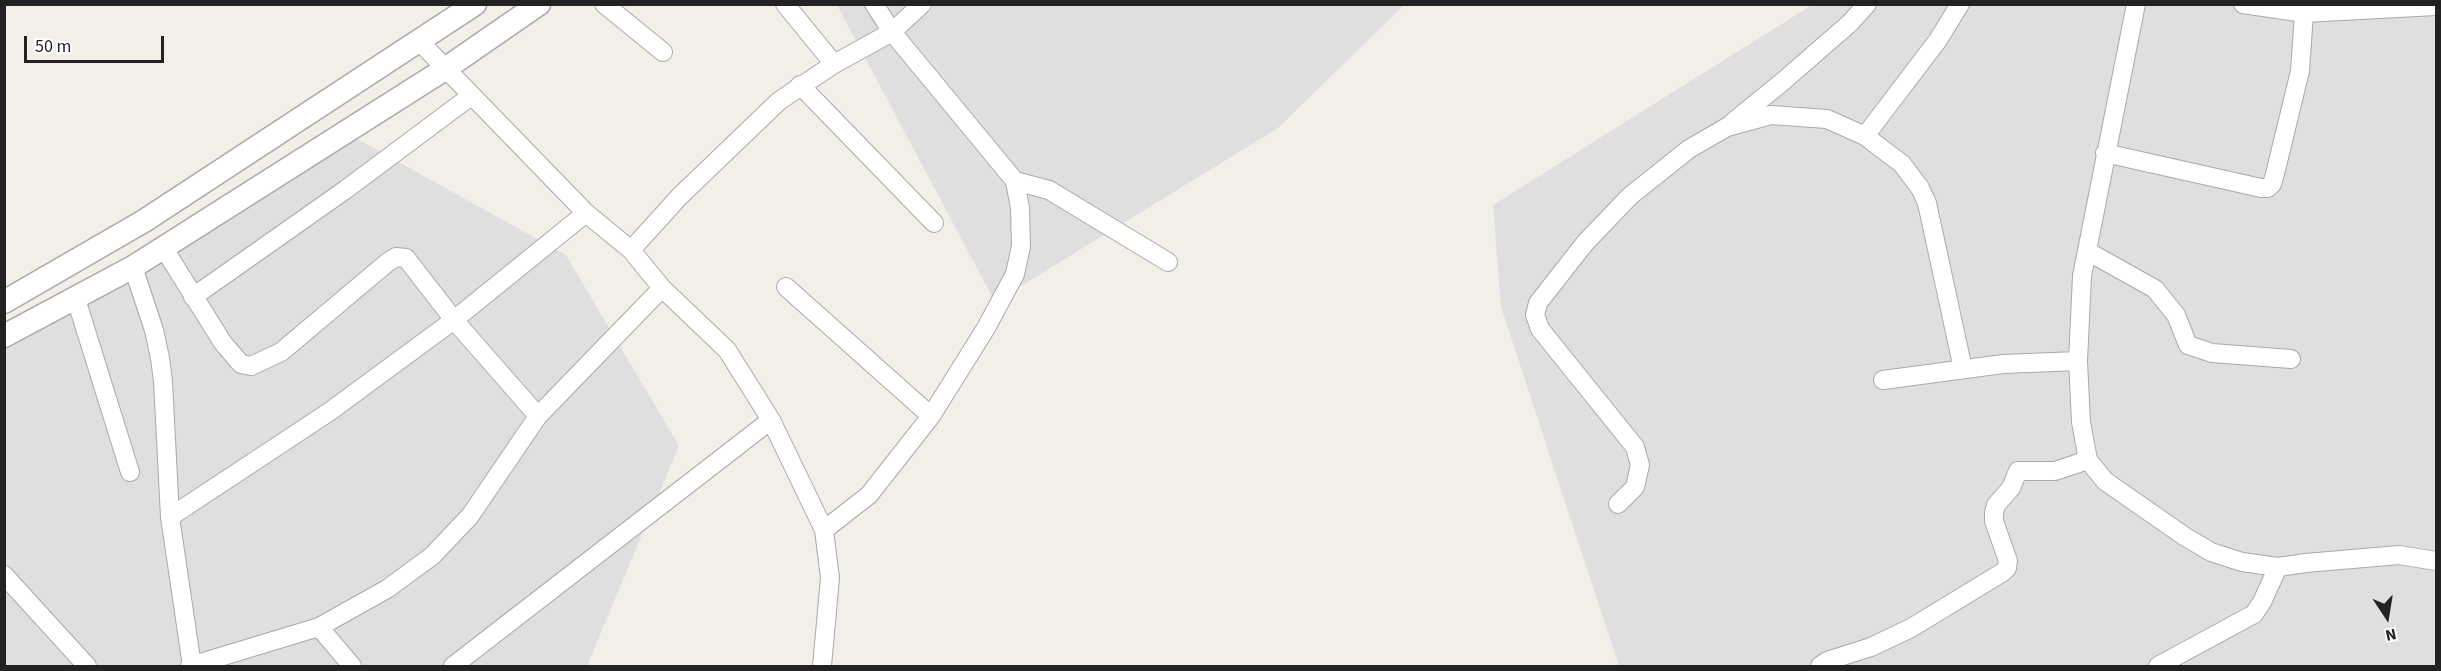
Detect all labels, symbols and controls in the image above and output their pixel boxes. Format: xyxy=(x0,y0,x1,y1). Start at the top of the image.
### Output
scale bar xyxy=(27,24,166,62)
text: 50 m xyxy=(35,34,71,59)
north arrow xyxy=(2357,587,2417,647)
text: N xyxy=(2383,623,2398,646)

